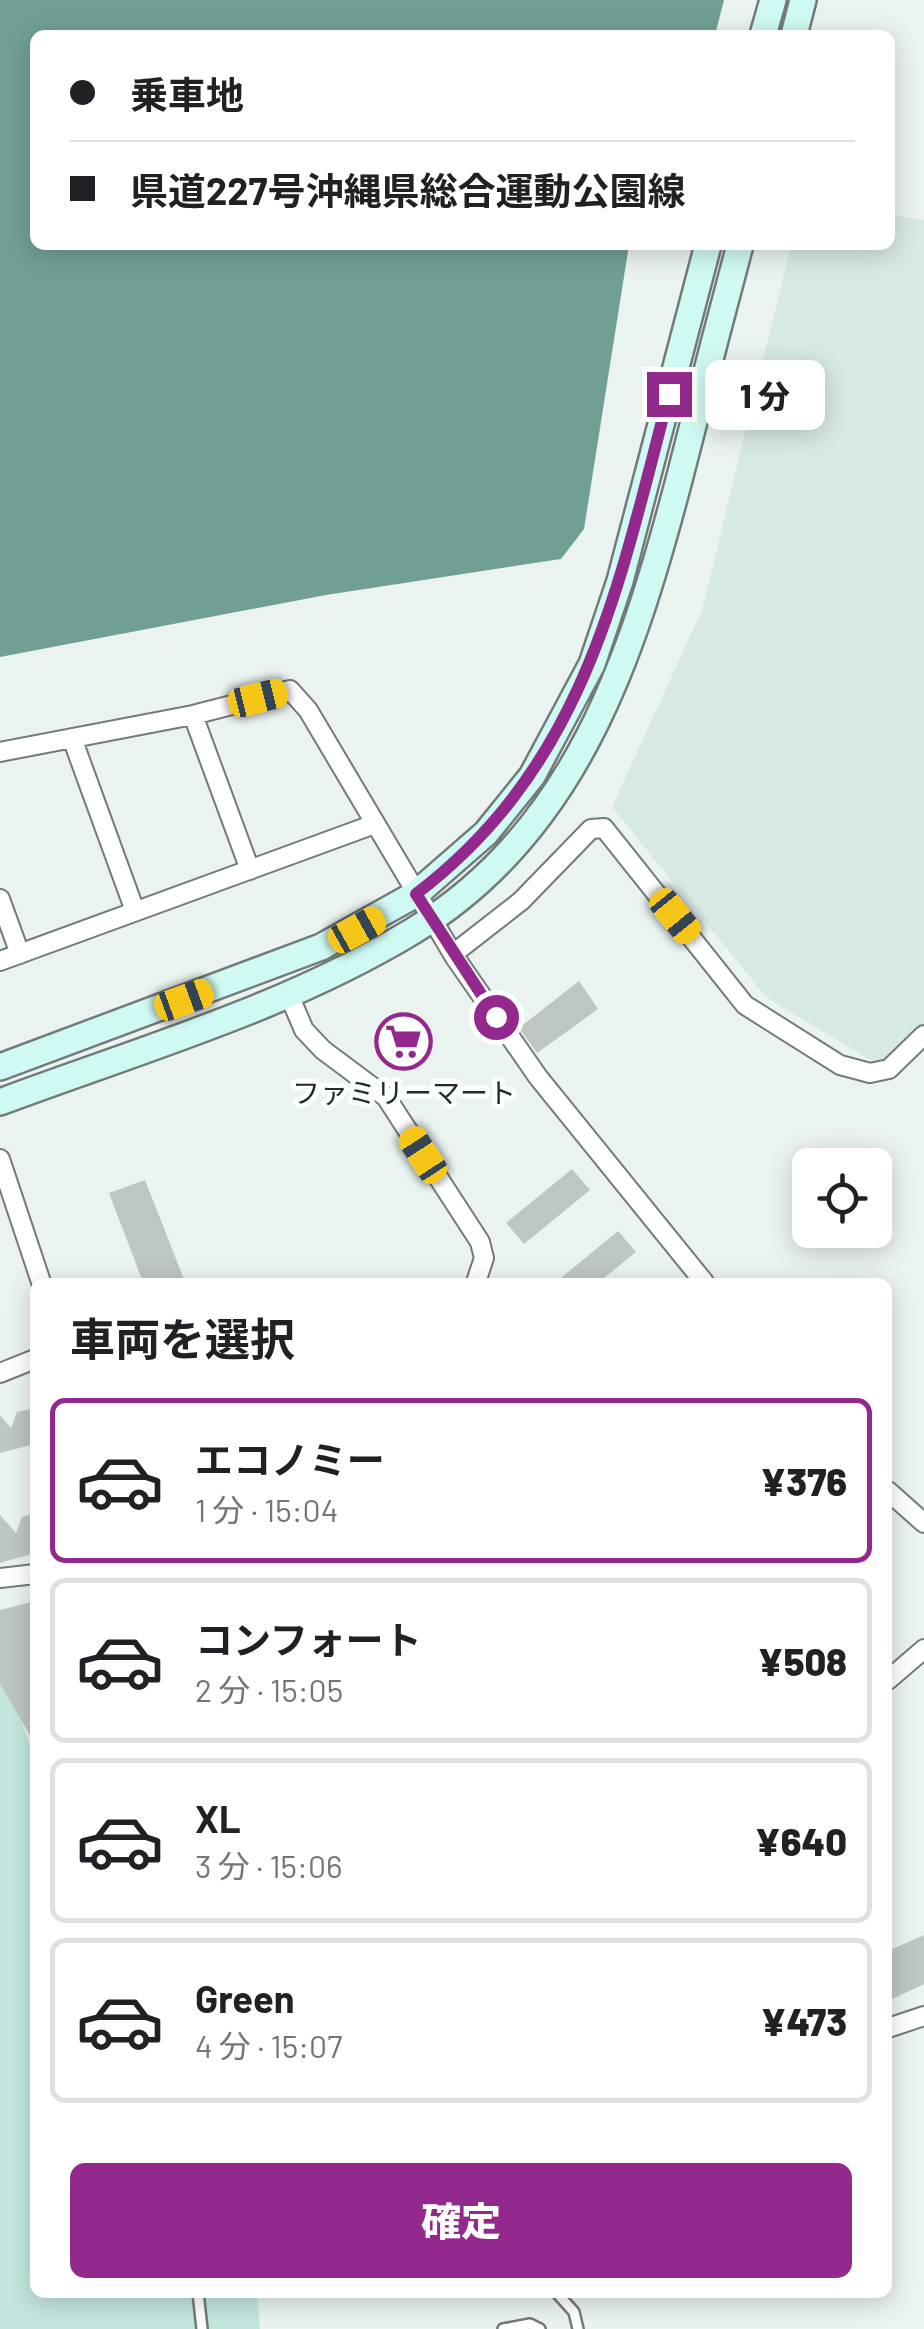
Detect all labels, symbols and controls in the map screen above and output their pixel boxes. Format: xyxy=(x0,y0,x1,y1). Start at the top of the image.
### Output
text: 乗車地 xyxy=(130,71,244,117)
text: 県道227号沖縄県総合運動公園線 xyxy=(130,167,685,213)
callout: 1 分 xyxy=(704,359,824,429)
route end xyxy=(647,372,692,417)
text: 1 分 xyxy=(740,376,790,414)
car xyxy=(225,676,291,720)
car xyxy=(644,883,706,949)
car xyxy=(323,902,391,958)
car xyxy=(151,976,217,1024)
route start xyxy=(474,995,519,1040)
supermarket icon: ファミリーマート xyxy=(374,1012,434,1072)
place label: ファミリーマート xyxy=(292,1075,516,1109)
car xyxy=(394,1122,452,1188)
map controls xyxy=(792,1148,892,1248)
button: locate xyxy=(792,1148,892,1248)
text: 車両を選択 xyxy=(70,1311,295,1365)
icon: car xyxy=(75,1436,165,1526)
text: エコノミー xyxy=(195,1436,385,1482)
text: ¥376 xyxy=(760,1458,847,1504)
text: 1 分 · 15:04 xyxy=(195,1490,338,1528)
icon: car xyxy=(75,1616,165,1706)
text: コンフォート xyxy=(195,1616,422,1662)
text: ¥508 xyxy=(758,1638,847,1684)
text: 2 分 · 15:05 xyxy=(195,1670,343,1708)
text: XL xyxy=(195,1795,241,1841)
icon: car xyxy=(75,1796,165,1886)
text: ¥640 xyxy=(755,1818,847,1864)
text: 3 分 · 15:06 xyxy=(195,1846,342,1884)
text: Green xyxy=(195,1975,295,2021)
icon: car xyxy=(75,1976,165,2066)
text: ¥473 xyxy=(761,1998,847,2044)
text: 4 分 · 15:07 xyxy=(195,2026,342,2064)
button: 確定 xyxy=(70,2163,852,2278)

